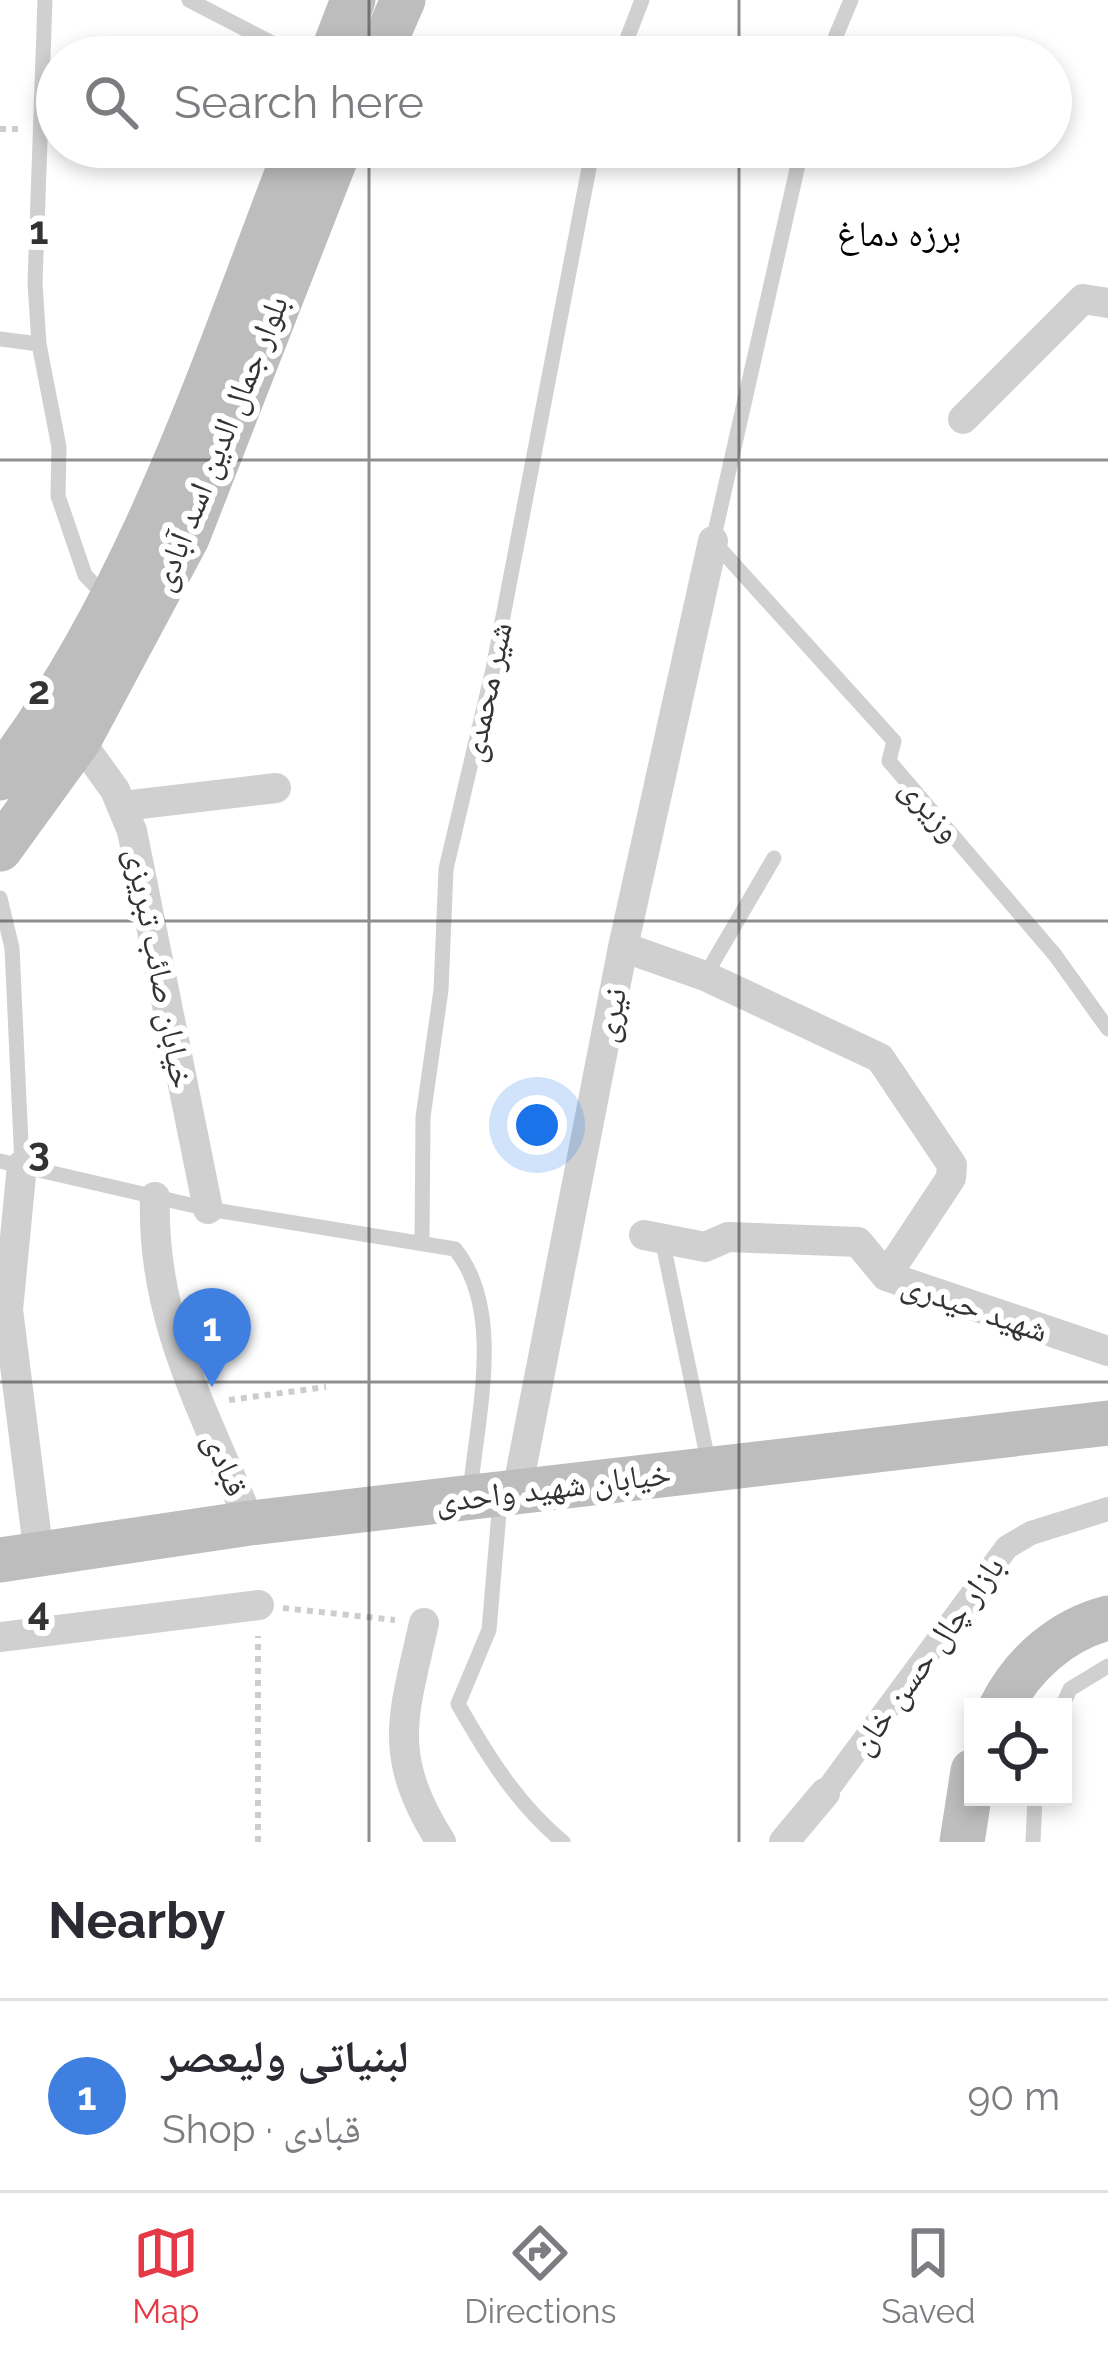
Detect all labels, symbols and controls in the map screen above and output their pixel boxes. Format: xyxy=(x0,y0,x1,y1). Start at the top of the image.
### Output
search box xyxy=(36,36,1072,168)
icon: search xyxy=(78,69,144,135)
text: Search here xyxy=(174,76,424,129)
text: 1 xyxy=(29,207,49,253)
district label: برزه دماغ xyxy=(837,212,961,256)
street label: بلوار جمال الدین اسد آبادی xyxy=(142,290,297,597)
street label: شیر محمدی xyxy=(452,618,521,766)
text: 2 xyxy=(28,667,50,713)
street label: وزیری xyxy=(892,769,970,850)
street label: خیابان صائب تبریزی xyxy=(117,844,202,1092)
street label: نیری xyxy=(586,984,635,1046)
your location xyxy=(507,1095,567,1155)
text: 3 xyxy=(28,1128,50,1174)
street label: شهید حیدری xyxy=(897,1264,1053,1351)
pin: 1 xyxy=(173,1288,251,1387)
street label: قبادی xyxy=(195,1426,256,1502)
street label: خیابان شهید واحدی xyxy=(433,1453,673,1522)
street label: بازار چال حسن خان xyxy=(842,1548,1013,1762)
text: 4 xyxy=(28,1588,50,1634)
map controls xyxy=(964,1698,1072,1806)
button: locate xyxy=(964,1698,1072,1806)
text: Nearby xyxy=(48,1890,225,1950)
text: لبنیاتی ولیعصر xyxy=(162,2030,409,2083)
text: 1 xyxy=(77,2073,97,2119)
text: 90 m xyxy=(967,2073,1060,2119)
text: Shop · قبادی xyxy=(162,2106,361,2152)
tab: Map xyxy=(132,2220,199,2331)
tab: Directions xyxy=(464,2220,617,2331)
tab: Saved xyxy=(881,2220,976,2331)

